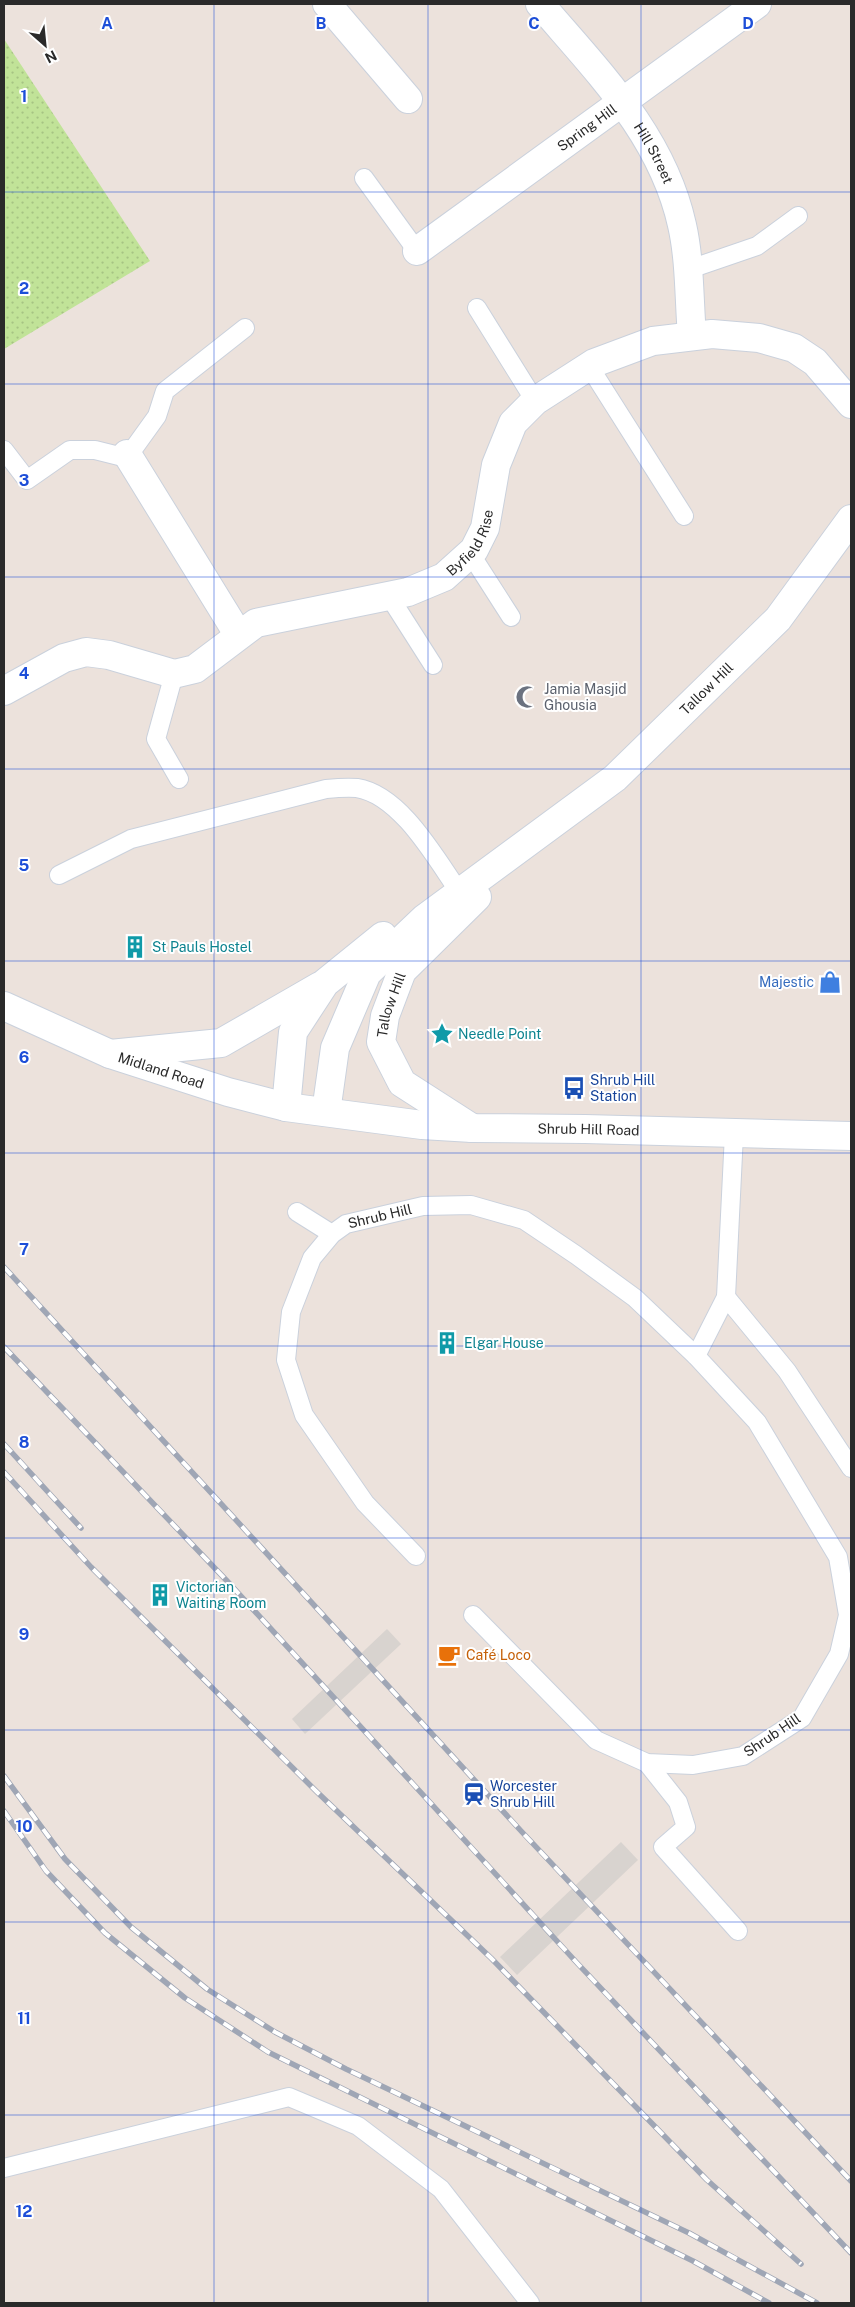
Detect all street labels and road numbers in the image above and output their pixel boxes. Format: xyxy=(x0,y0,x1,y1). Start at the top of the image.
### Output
street label: Spring Hill xyxy=(554,101,620,154)
street label: Hill Street xyxy=(631,119,676,186)
street label: Byfield Rise xyxy=(443,508,496,579)
street label: Tallow Hill xyxy=(677,659,736,718)
street label: Tallow Hill xyxy=(374,970,409,1038)
street label: Midland Road xyxy=(116,1049,206,1092)
street label: Shrub Hill Road xyxy=(537,1121,640,1138)
street label: Shrub Hill xyxy=(346,1201,414,1231)
street label: Shrub Hill xyxy=(740,1710,804,1760)

